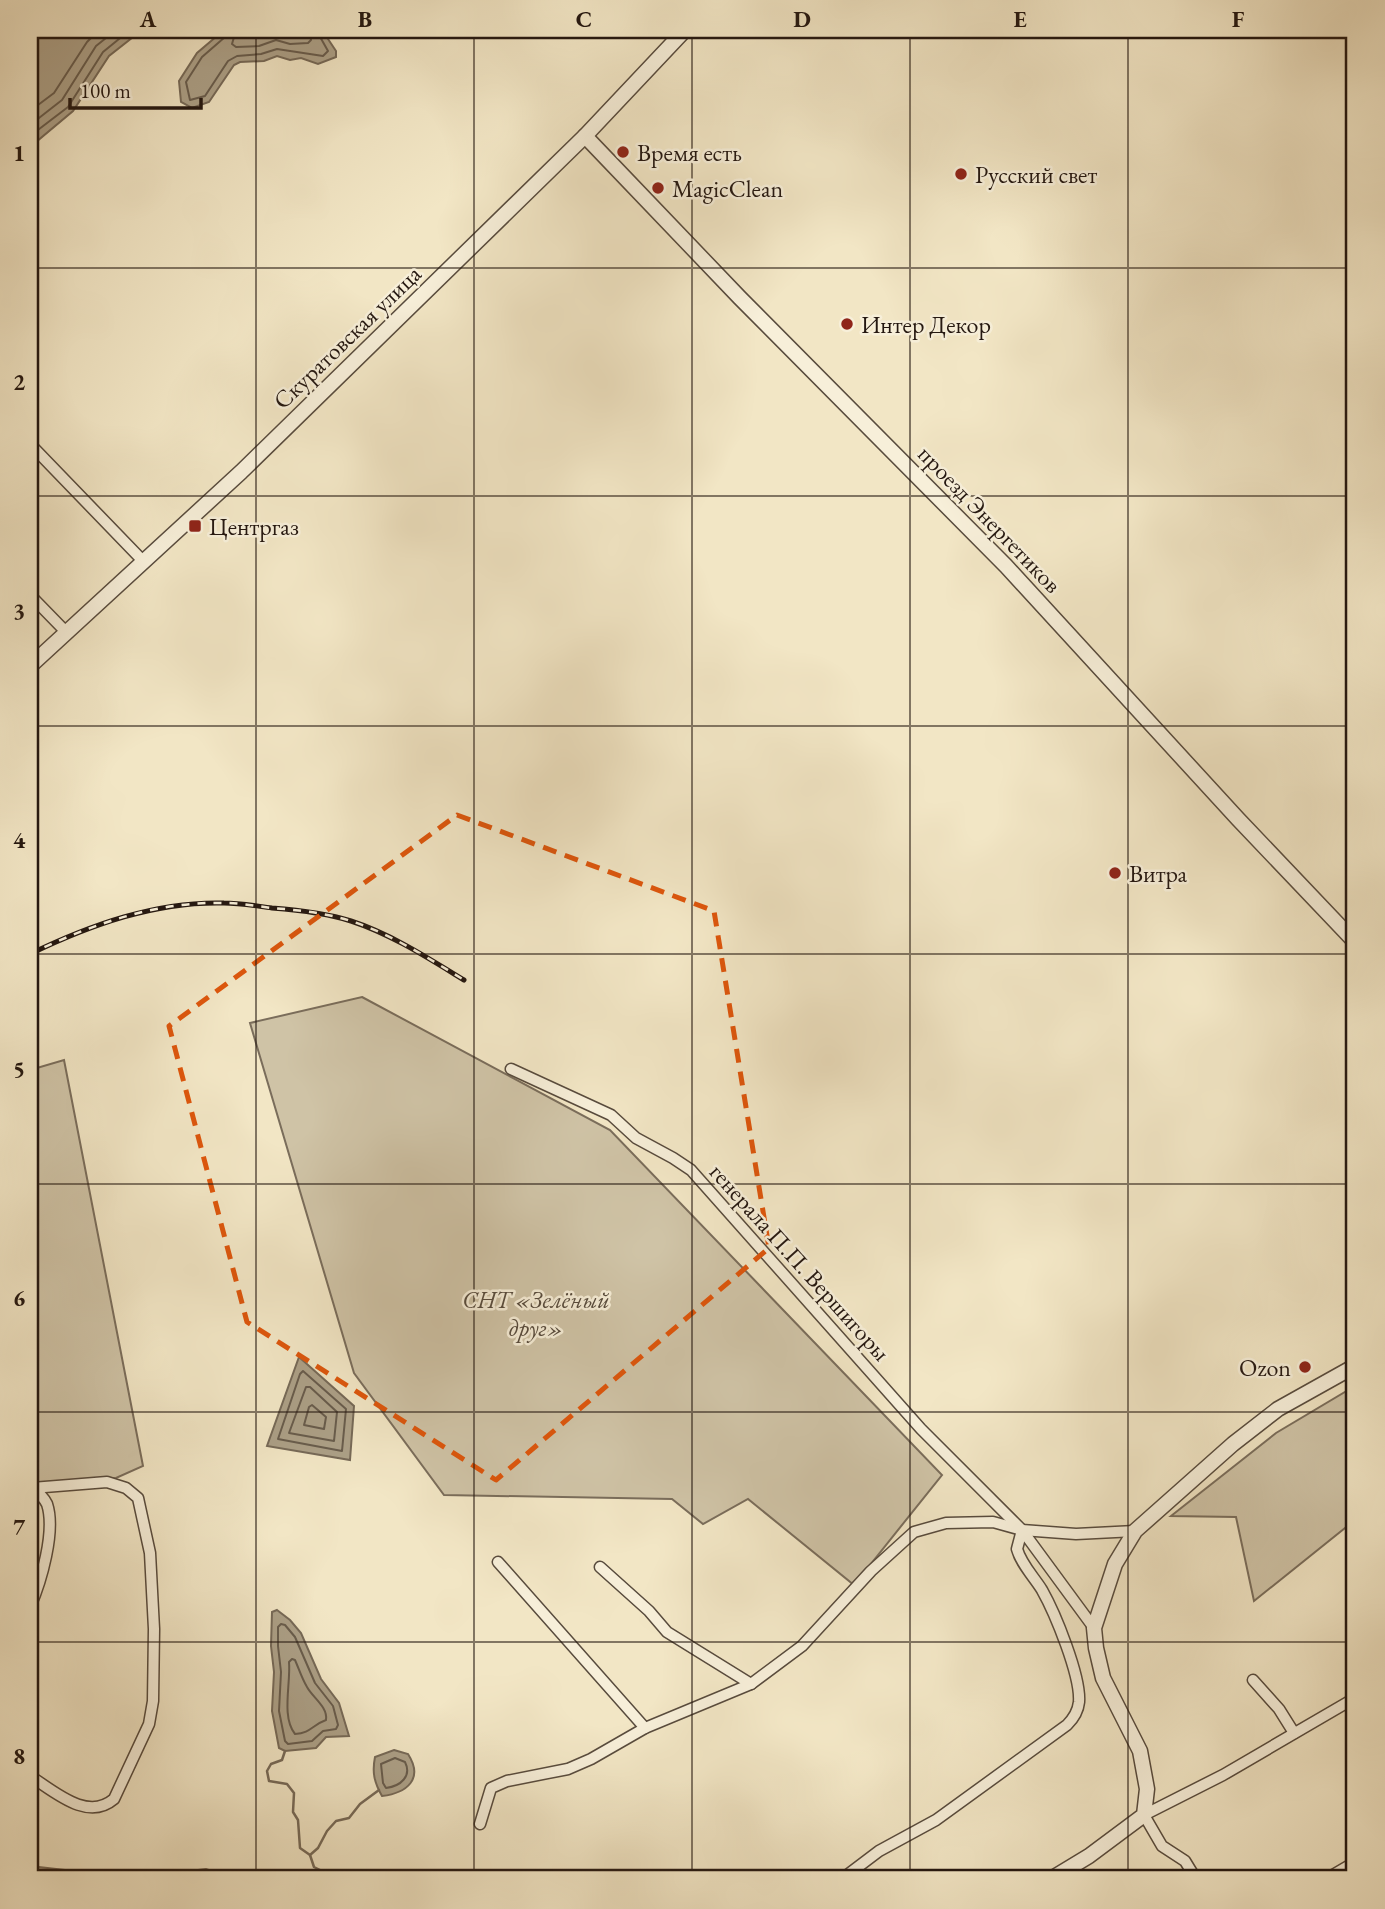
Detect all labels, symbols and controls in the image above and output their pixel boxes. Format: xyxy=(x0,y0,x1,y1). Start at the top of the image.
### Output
text: A xyxy=(139,4,157,34)
text: B xyxy=(358,4,372,34)
text: C xyxy=(576,4,592,34)
text: D xyxy=(793,4,811,34)
text: E xyxy=(1013,4,1027,34)
text: F xyxy=(1232,4,1245,34)
scale bar xyxy=(70,66,201,110)
text: 100 m xyxy=(80,77,131,104)
place label: Время есть xyxy=(637,137,742,168)
text: 1 xyxy=(13,138,25,168)
marker: Время есть xyxy=(615,144,631,160)
place label: Русский свет xyxy=(975,159,1097,190)
marker: Русский свет xyxy=(953,166,969,182)
place label: MagicClean xyxy=(672,173,784,204)
marker: MagicClean xyxy=(650,180,666,196)
street label: Скуратовская улица xyxy=(266,258,428,416)
place label: Интер Декор xyxy=(861,309,991,340)
marker: Интер Декор xyxy=(839,316,855,332)
text: 2 xyxy=(13,367,25,397)
street label: проезд Энергетиков xyxy=(912,439,1068,599)
place label: Центргаз xyxy=(209,511,299,542)
marker: Центргаз xyxy=(187,518,203,534)
text: 3 xyxy=(13,596,25,626)
text: 4 xyxy=(13,825,26,855)
place label: Витра xyxy=(1129,858,1188,889)
marker: Витра xyxy=(1107,865,1123,881)
text: 5 xyxy=(13,1054,25,1084)
street label: генерала П.П. Вершигоры xyxy=(703,1157,897,1368)
text: 6 xyxy=(13,1283,25,1313)
park label: СНТ «Зелёный друг» xyxy=(462,1284,610,1343)
place label: Ozon xyxy=(1239,1352,1291,1383)
marker: Ozon xyxy=(1297,1359,1313,1375)
text: 7 xyxy=(13,1512,26,1542)
text: 8 xyxy=(13,1741,25,1771)

